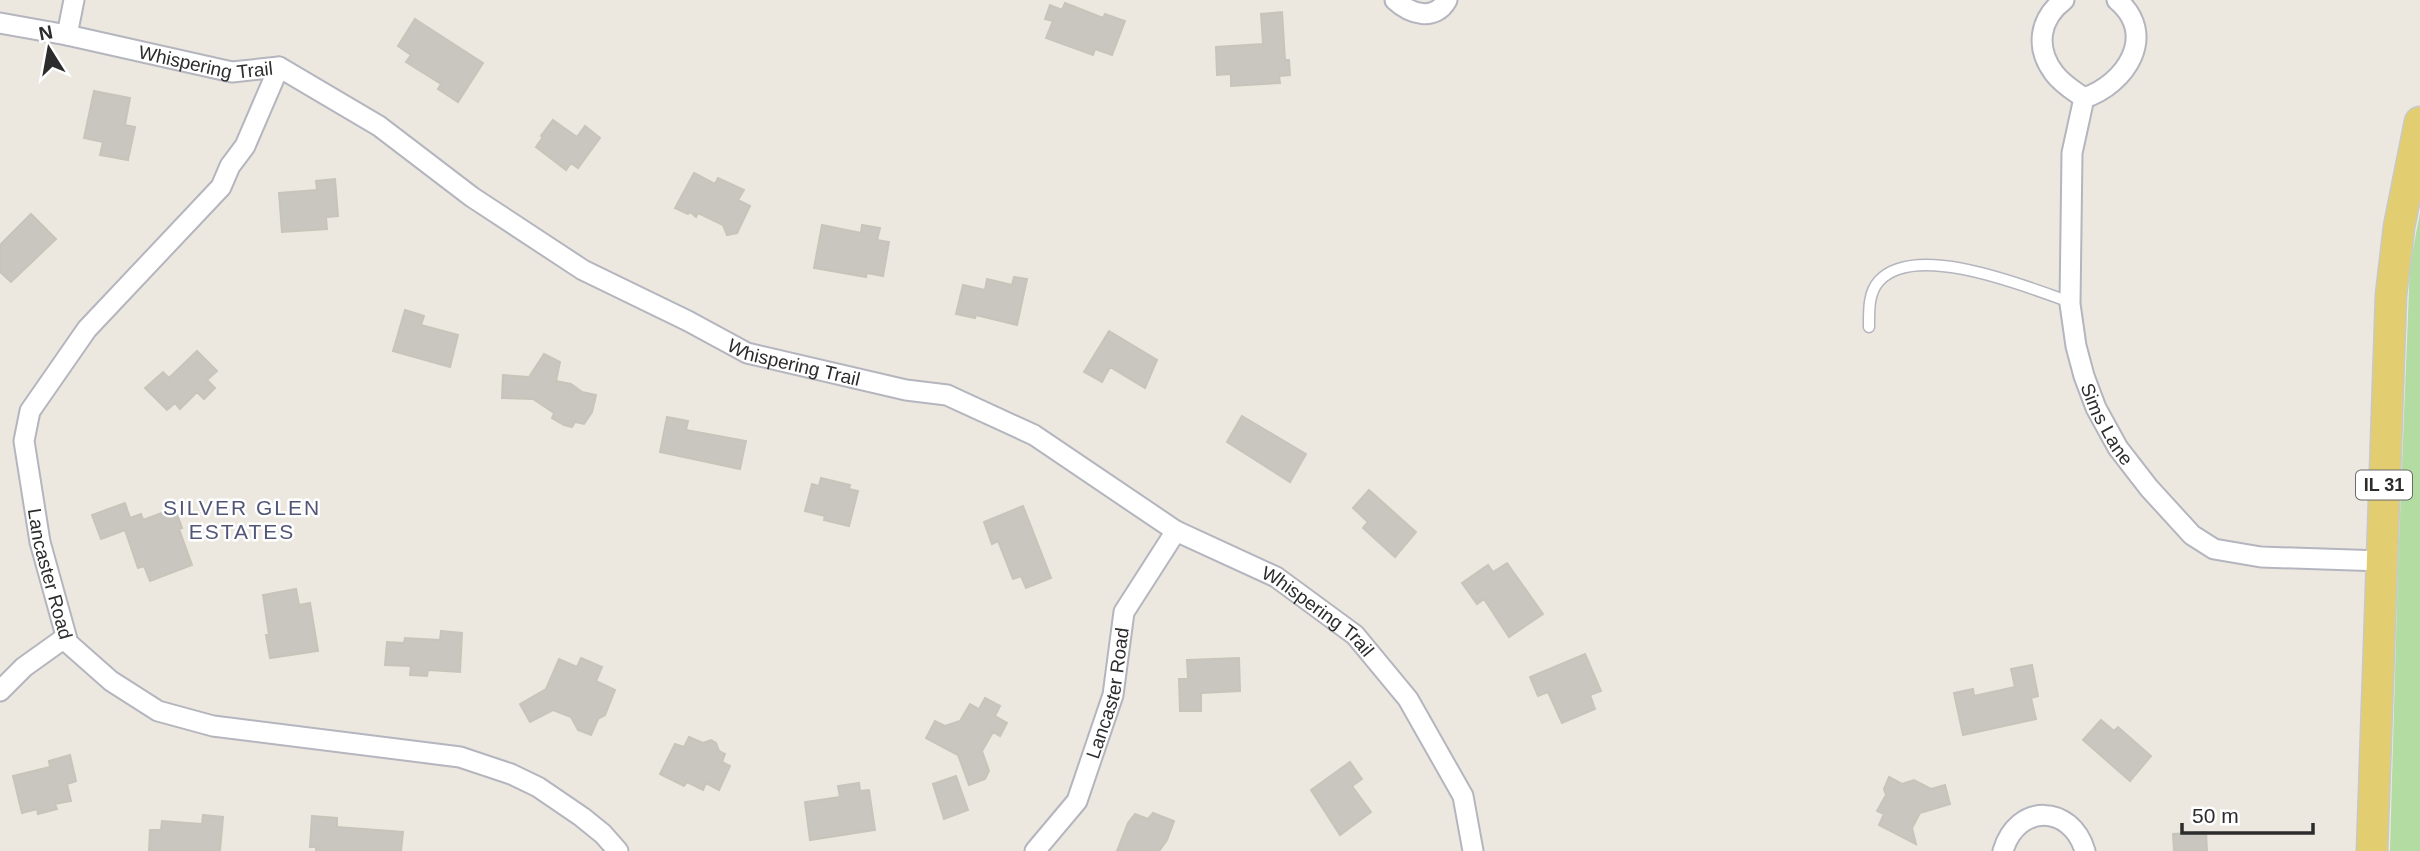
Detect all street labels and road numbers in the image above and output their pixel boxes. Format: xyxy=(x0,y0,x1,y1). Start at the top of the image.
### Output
street label: Whispering Trail xyxy=(137,41,274,82)
street label: Whispering Trail xyxy=(724,334,862,390)
street label: Sims Lane xyxy=(2077,380,2138,469)
road number: IL 31 xyxy=(2356,471,2412,500)
street label: Lancaster Road xyxy=(24,507,77,641)
street label: Whispering Trail xyxy=(1259,562,1378,660)
street label: Lancaster Road xyxy=(1082,626,1132,761)

